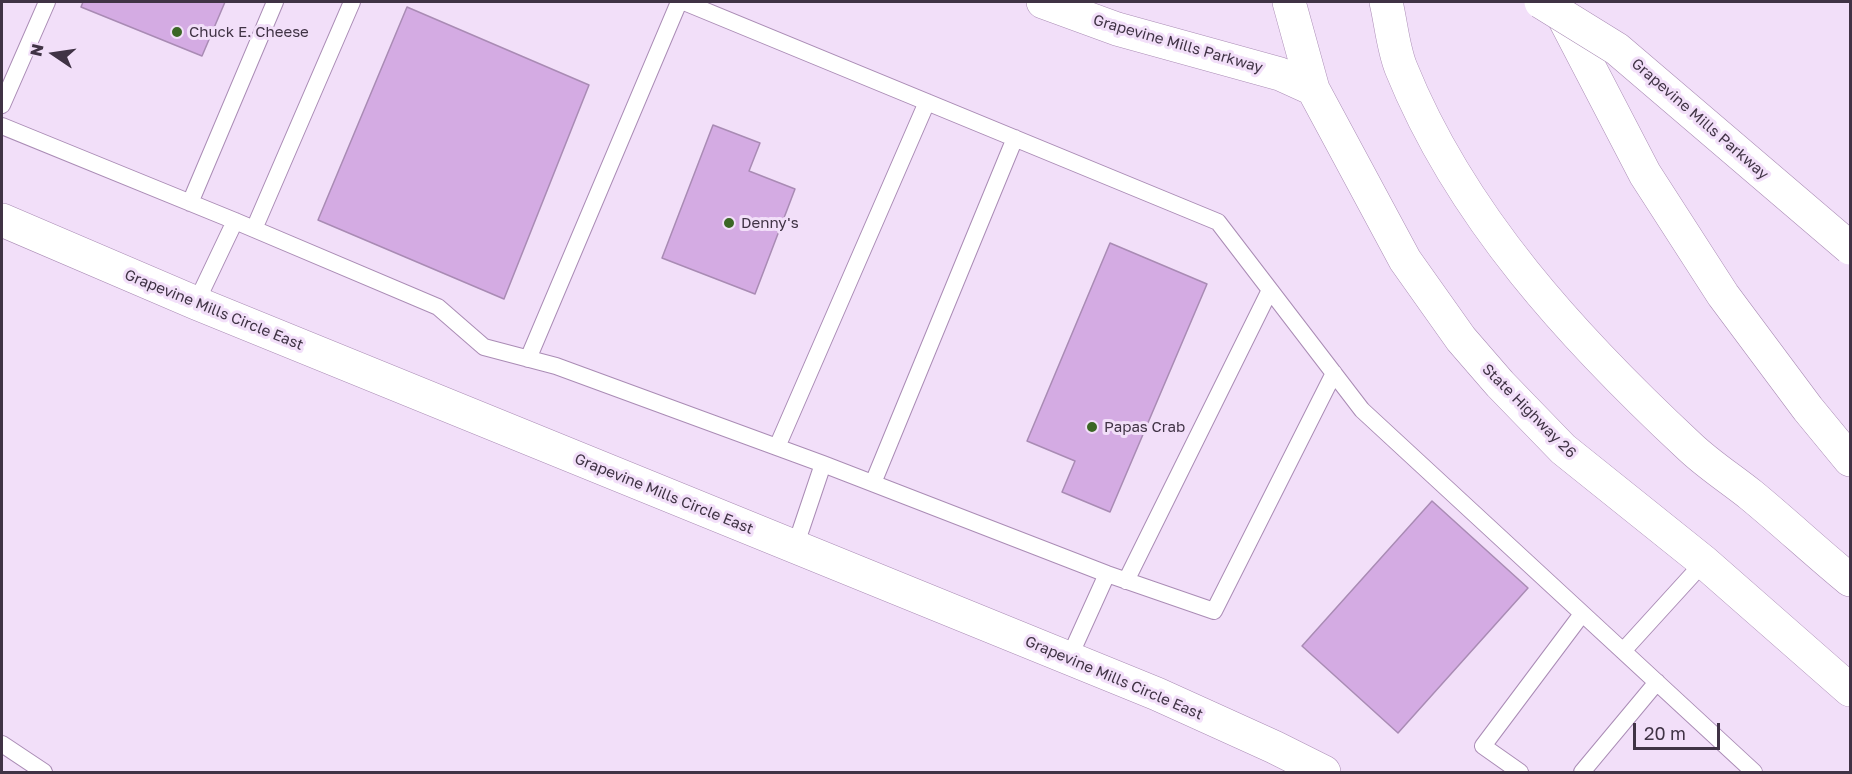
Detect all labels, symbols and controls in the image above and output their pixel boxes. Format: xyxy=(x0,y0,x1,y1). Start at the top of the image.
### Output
street label: Grapevine Mills Parkway xyxy=(1091,11,1265,77)
place label: Chuck E. Cheese xyxy=(189,23,309,41)
north arrow xyxy=(24,24,84,84)
marker: Chuck E. Cheese xyxy=(170,25,184,39)
text: N xyxy=(25,42,48,58)
street label: Grapevine Mills Parkway xyxy=(1628,55,1772,183)
place label: Denny's xyxy=(741,214,799,232)
marker: Denny's xyxy=(722,216,736,230)
street label: Grapevine Mills Circle East xyxy=(122,266,306,354)
street label: State Highway 26 xyxy=(1478,360,1580,462)
place label: Papas Crab xyxy=(1104,418,1185,436)
marker: Papas Crab xyxy=(1085,420,1099,434)
street label: Grapevine Mills Circle East xyxy=(572,450,756,538)
street label: Grapevine Mills Circle East xyxy=(1022,632,1206,724)
scale bar xyxy=(1636,711,1723,749)
text: 20 m xyxy=(1644,722,1686,744)

